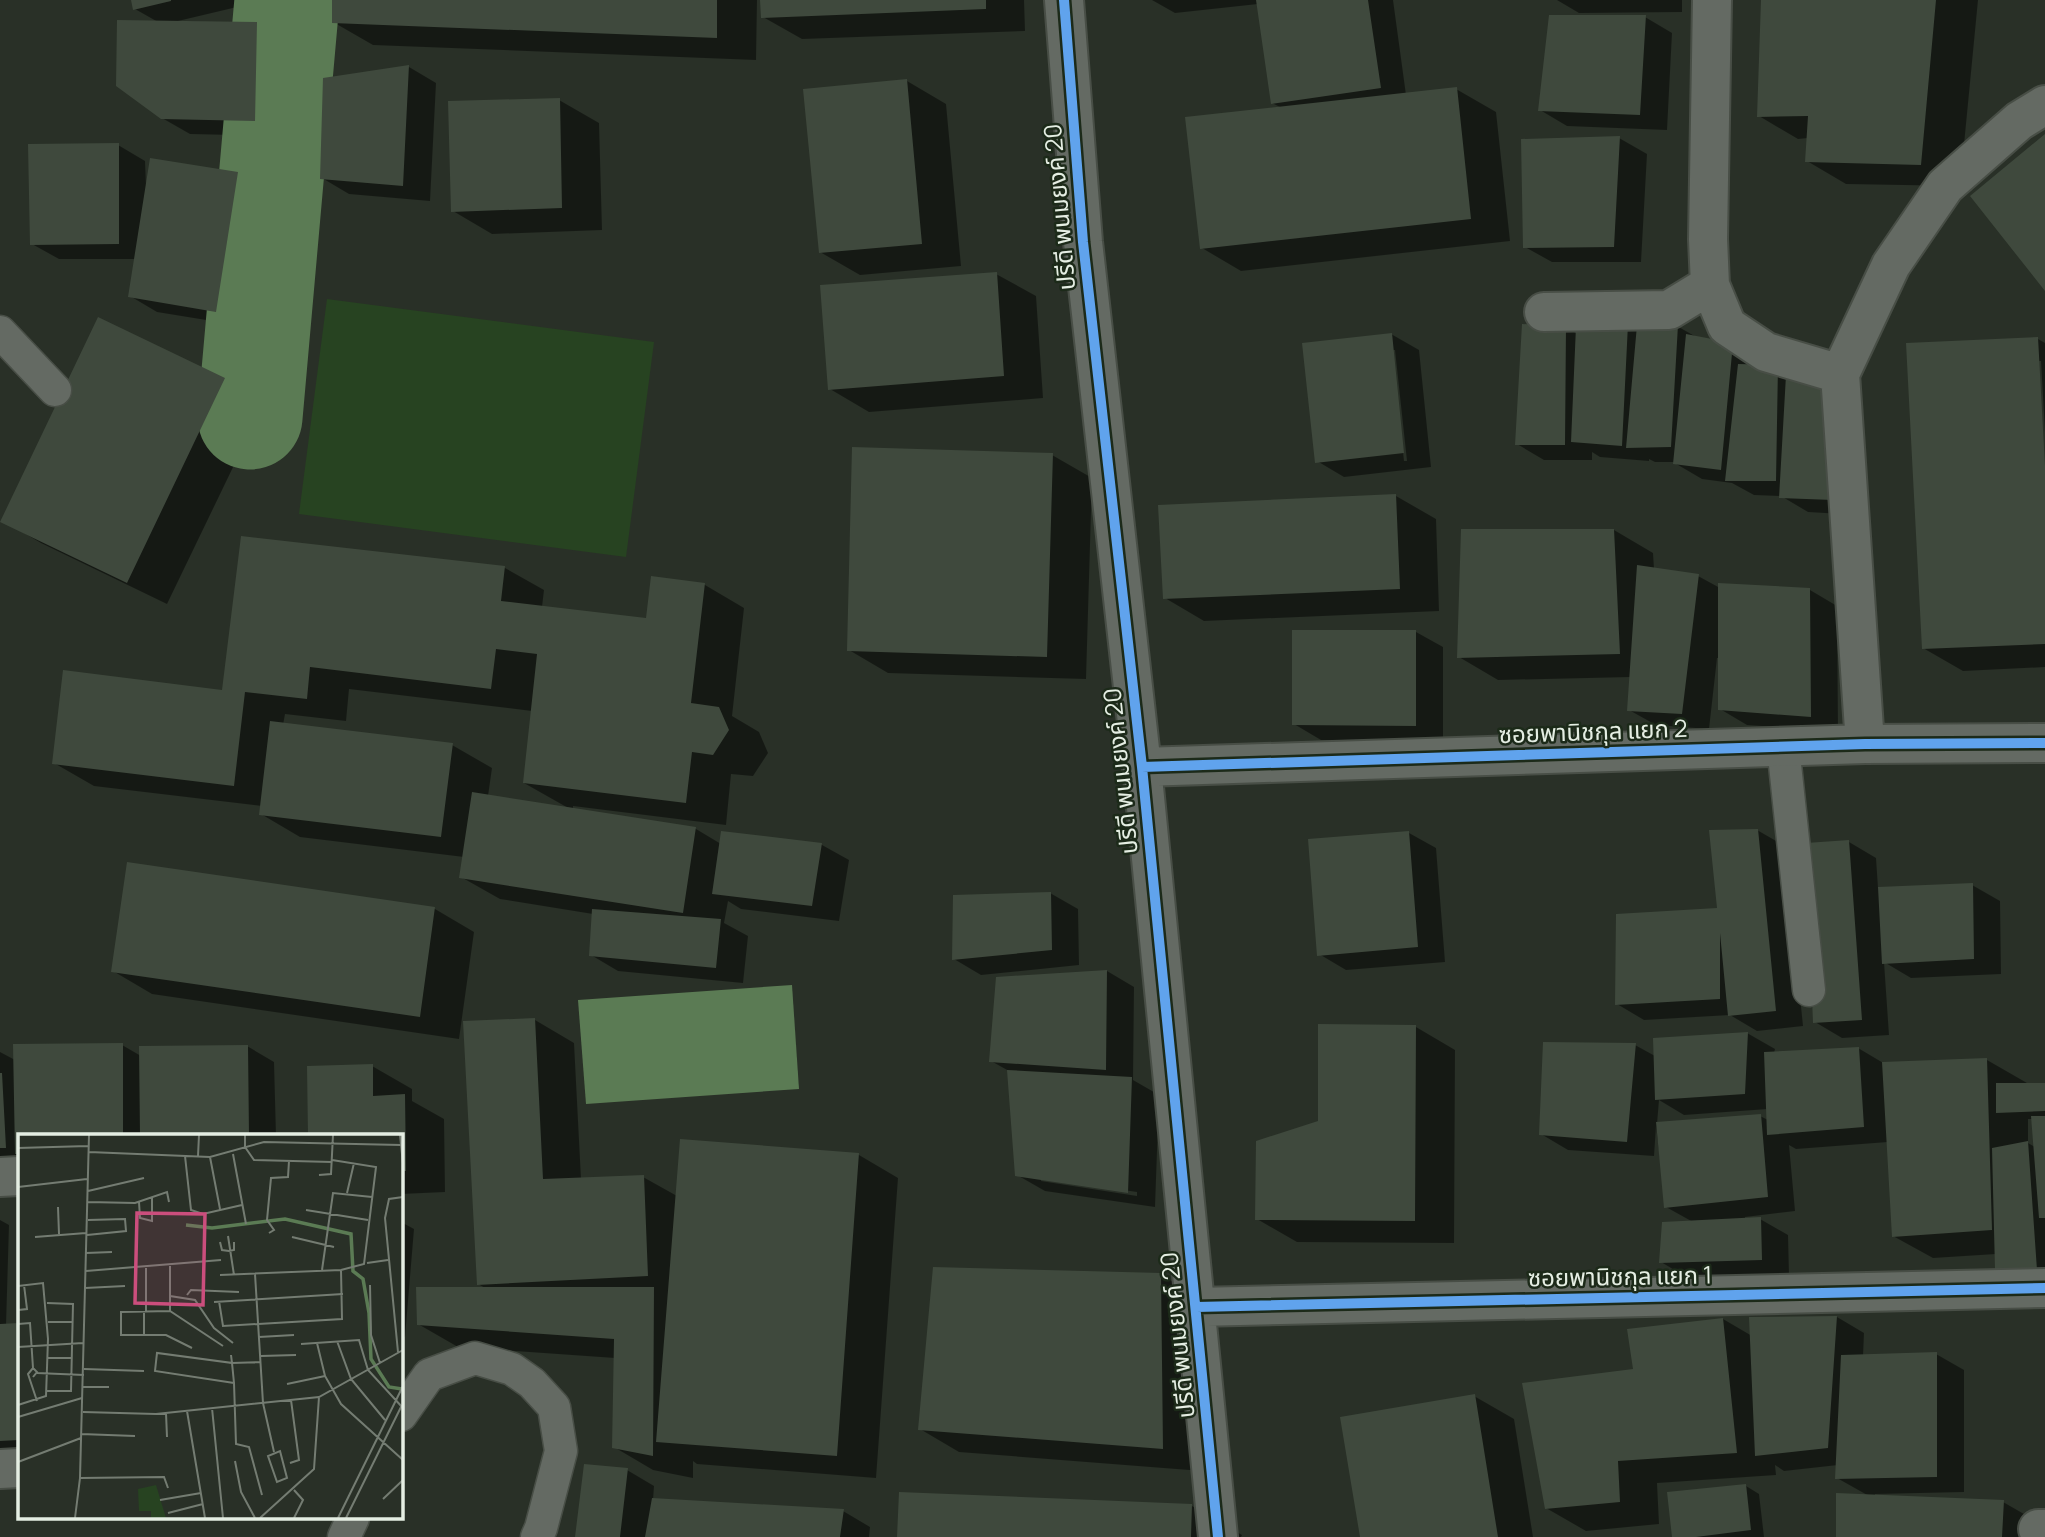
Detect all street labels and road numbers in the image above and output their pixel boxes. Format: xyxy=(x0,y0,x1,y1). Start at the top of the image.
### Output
street label: ปรีดี พนมยงค์ 20 xyxy=(1035,123,1082,292)
street label: ปรีดี พนมยงค์ 20 xyxy=(1094,686,1145,856)
street label: ซอยพานิชกุล แยก 2 xyxy=(1498,711,1688,750)
street label: ปรีดี พนมยงค์ 20 xyxy=(1151,1250,1202,1420)
street label: ซอยพานิชกุล แยก 1 xyxy=(1528,1257,1712,1294)

